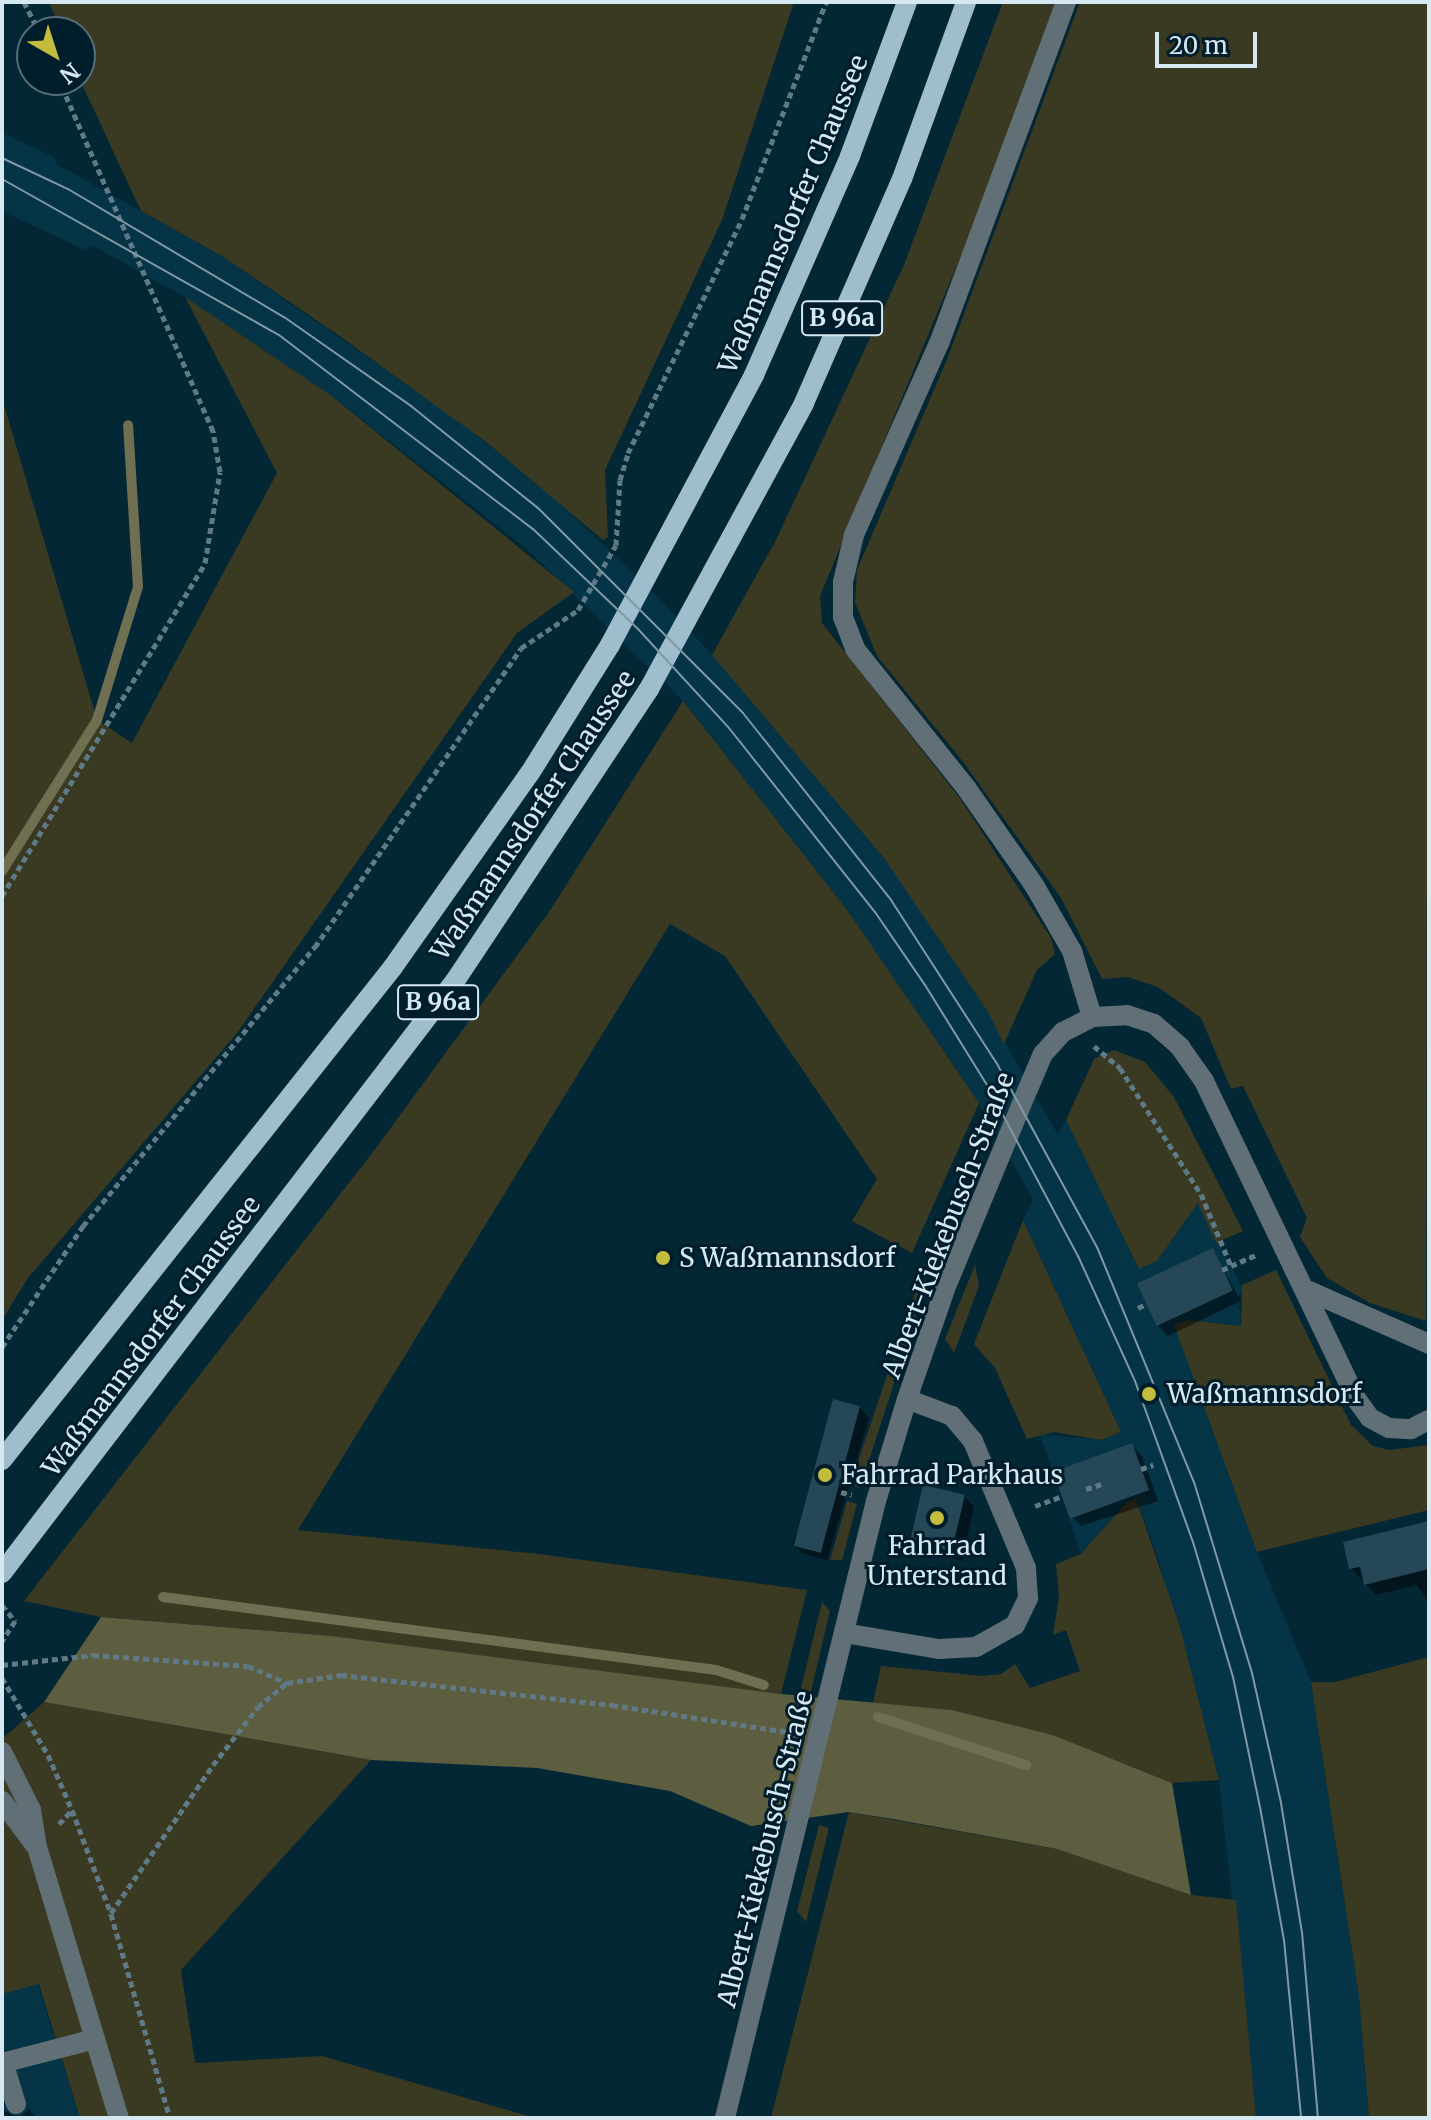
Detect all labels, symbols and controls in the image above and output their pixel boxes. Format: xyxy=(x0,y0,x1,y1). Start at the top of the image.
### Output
north arrow xyxy=(16,16,96,96)
scale bar xyxy=(1159,16,1261,66)
text: 20 m xyxy=(1169,30,1228,61)
street label: Waßmannsdorfer Chaussee xyxy=(712,50,874,378)
text: N xyxy=(54,57,85,89)
road number: B 96a xyxy=(800,298,884,338)
street label: Waßmannsdorfer Chaussee xyxy=(424,664,642,966)
road number: B 96a xyxy=(396,982,480,1022)
street label: Albert-Kiekebusch-Straße xyxy=(875,1068,1021,1382)
street label: Waßmannsdorfer Chaussee xyxy=(35,1190,267,1482)
place label: S Waßmannsdorf xyxy=(679,1242,895,1274)
marker: S Waßmannsdorf xyxy=(654,1249,672,1267)
place label: Waßmannsdorf xyxy=(1167,1378,1362,1410)
marker: Waßmannsdorf xyxy=(1138,1383,1160,1405)
place label: Fahrrad Parkhaus xyxy=(841,1459,1063,1491)
marker: Fahrrad Parkhaus xyxy=(816,1466,834,1484)
marker: Fahrrad Unterstand xyxy=(928,1509,946,1527)
place label: Fahrrad Unterstand xyxy=(867,1530,1007,1592)
street label: Albert-Kiekebusch-Straße xyxy=(711,1688,819,2010)

